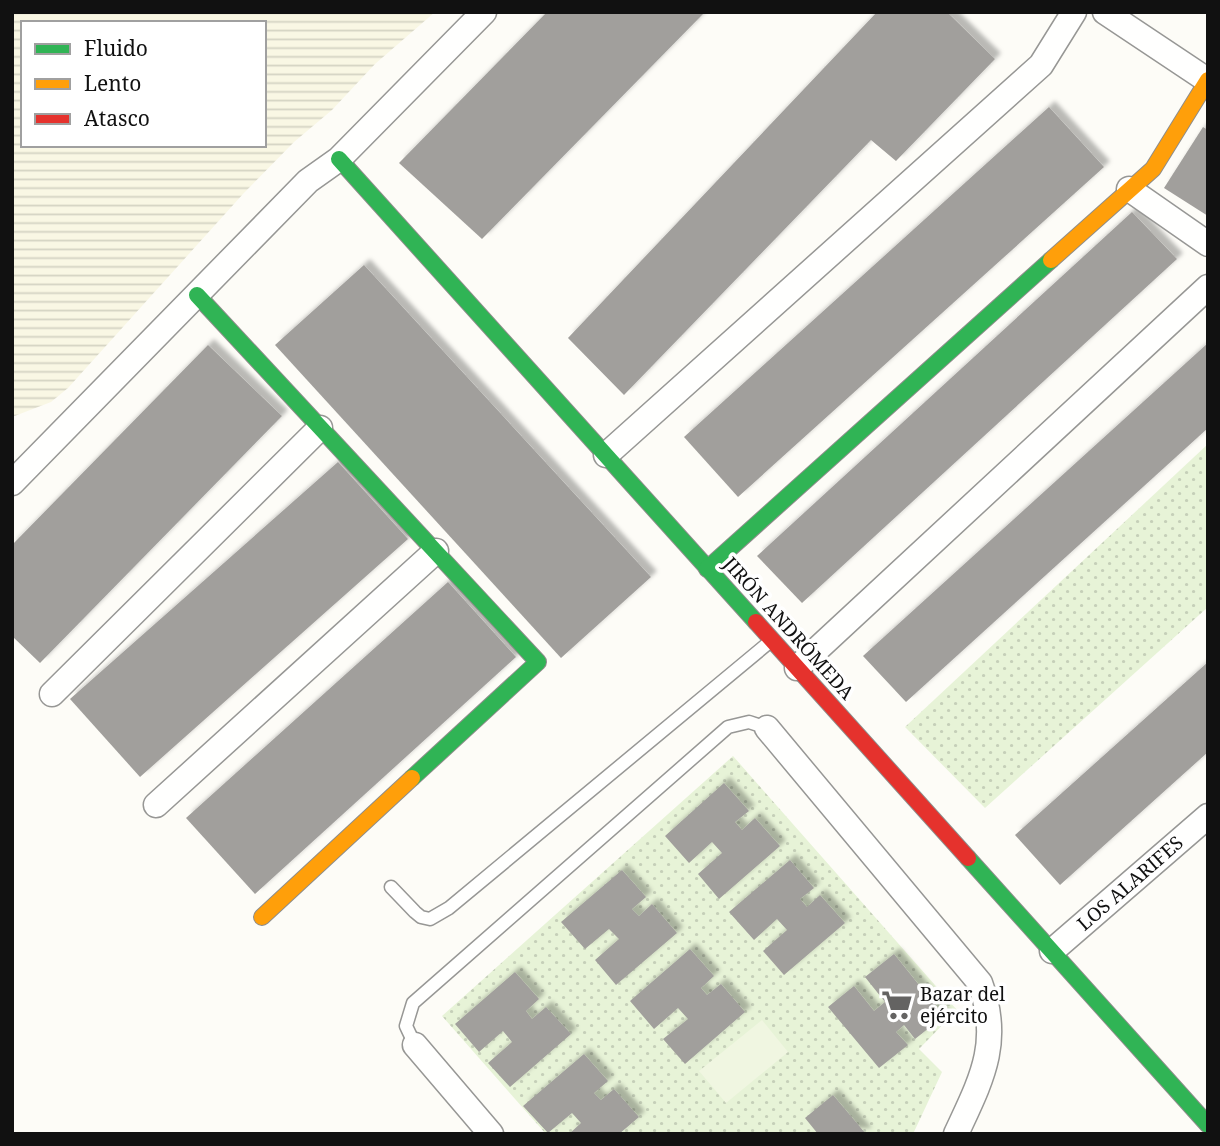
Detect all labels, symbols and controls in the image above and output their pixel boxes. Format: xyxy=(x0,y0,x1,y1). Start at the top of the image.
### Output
legend xyxy=(21,21,266,147)
text: Fluido xyxy=(84,34,148,62)
text: Lento xyxy=(84,69,141,97)
text: Atasco xyxy=(84,104,150,132)
street label: JIRÓN ANDRÓMEDA xyxy=(717,550,861,705)
street label: LOS ALARIFES xyxy=(1071,830,1189,936)
place label: Bazar del ejército xyxy=(920,981,1005,1029)
supermarket icon: Bazar del ejército xyxy=(880,988,914,1022)

